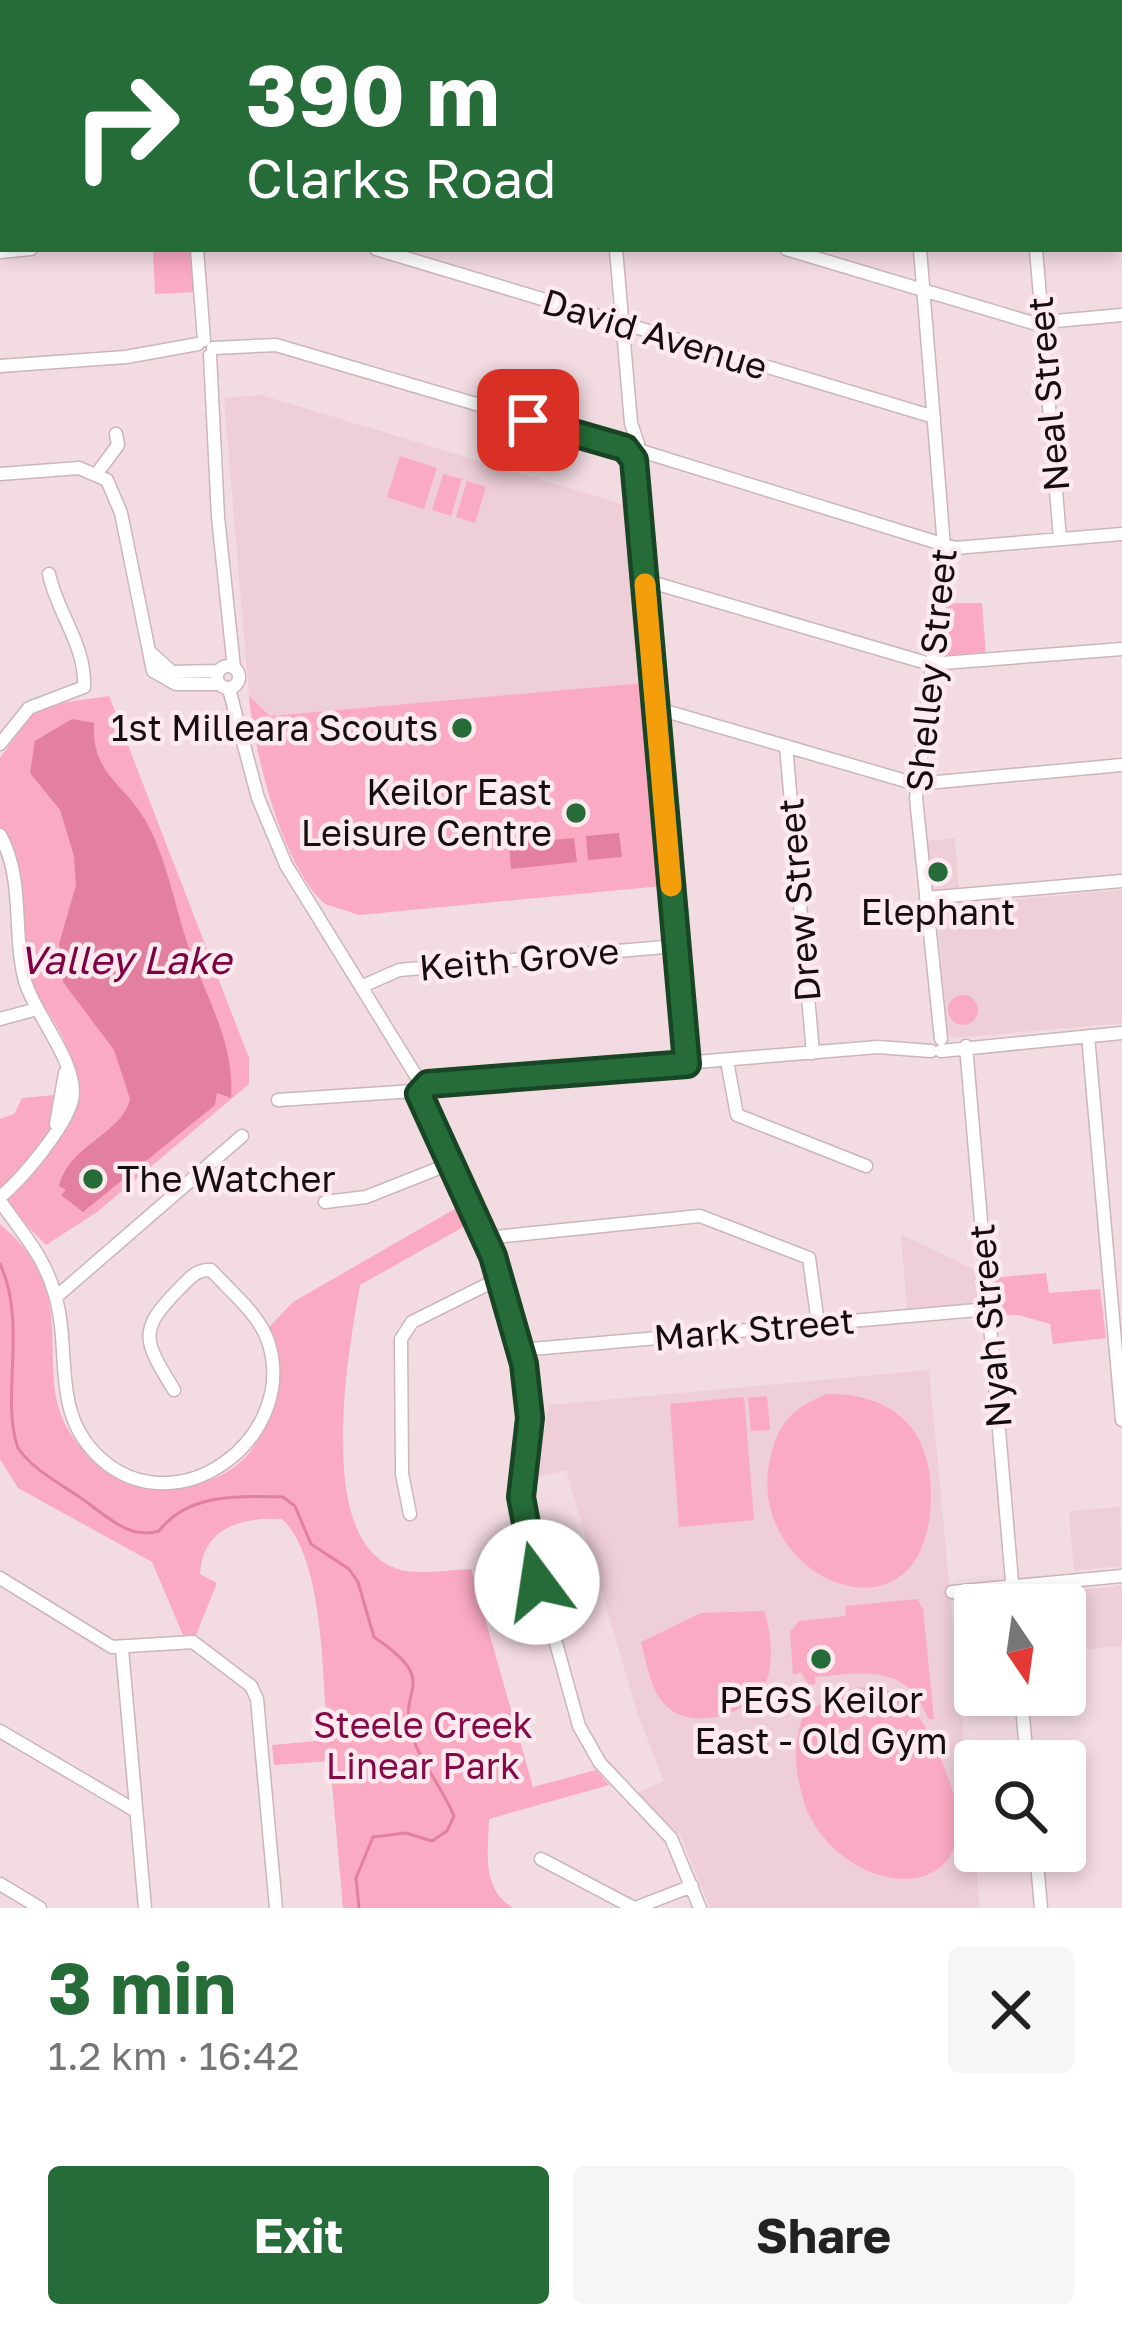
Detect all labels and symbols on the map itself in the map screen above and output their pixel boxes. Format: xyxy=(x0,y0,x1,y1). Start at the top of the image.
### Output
street label: David Avenue xyxy=(538,279,773,388)
street label: Neal Street xyxy=(1018,295,1077,493)
pin xyxy=(477,369,579,471)
street label: Shelley Street xyxy=(896,546,965,794)
place label: 1st Milleara Scouts xyxy=(111,706,438,749)
marker: 1st Milleara Scouts xyxy=(449,715,475,741)
place label: Keilor East Leisure Centre xyxy=(301,770,552,854)
street label: Drew Street xyxy=(768,796,829,1004)
marker: Keilor East Leisure Centre xyxy=(563,800,589,826)
marker: Elephant xyxy=(925,859,951,885)
place label: Elephant xyxy=(861,890,1015,933)
street label: Keith Grove xyxy=(417,928,621,989)
water label: Valley Lake xyxy=(19,936,234,983)
place label: The Watcher xyxy=(117,1157,336,1200)
marker: The Watcher xyxy=(80,1166,106,1192)
street label: Nyah Street xyxy=(959,1222,1020,1430)
street label: Mark Street xyxy=(652,1298,856,1359)
position arrow xyxy=(474,1519,600,1645)
north arrow xyxy=(954,1584,1086,1716)
marker: PEGS Keilor East - Old Gym xyxy=(808,1646,834,1672)
place label: PEGS Keilor East - Old Gym xyxy=(694,1678,948,1762)
park label: Steele Creek Linear Park xyxy=(313,1703,533,1787)

